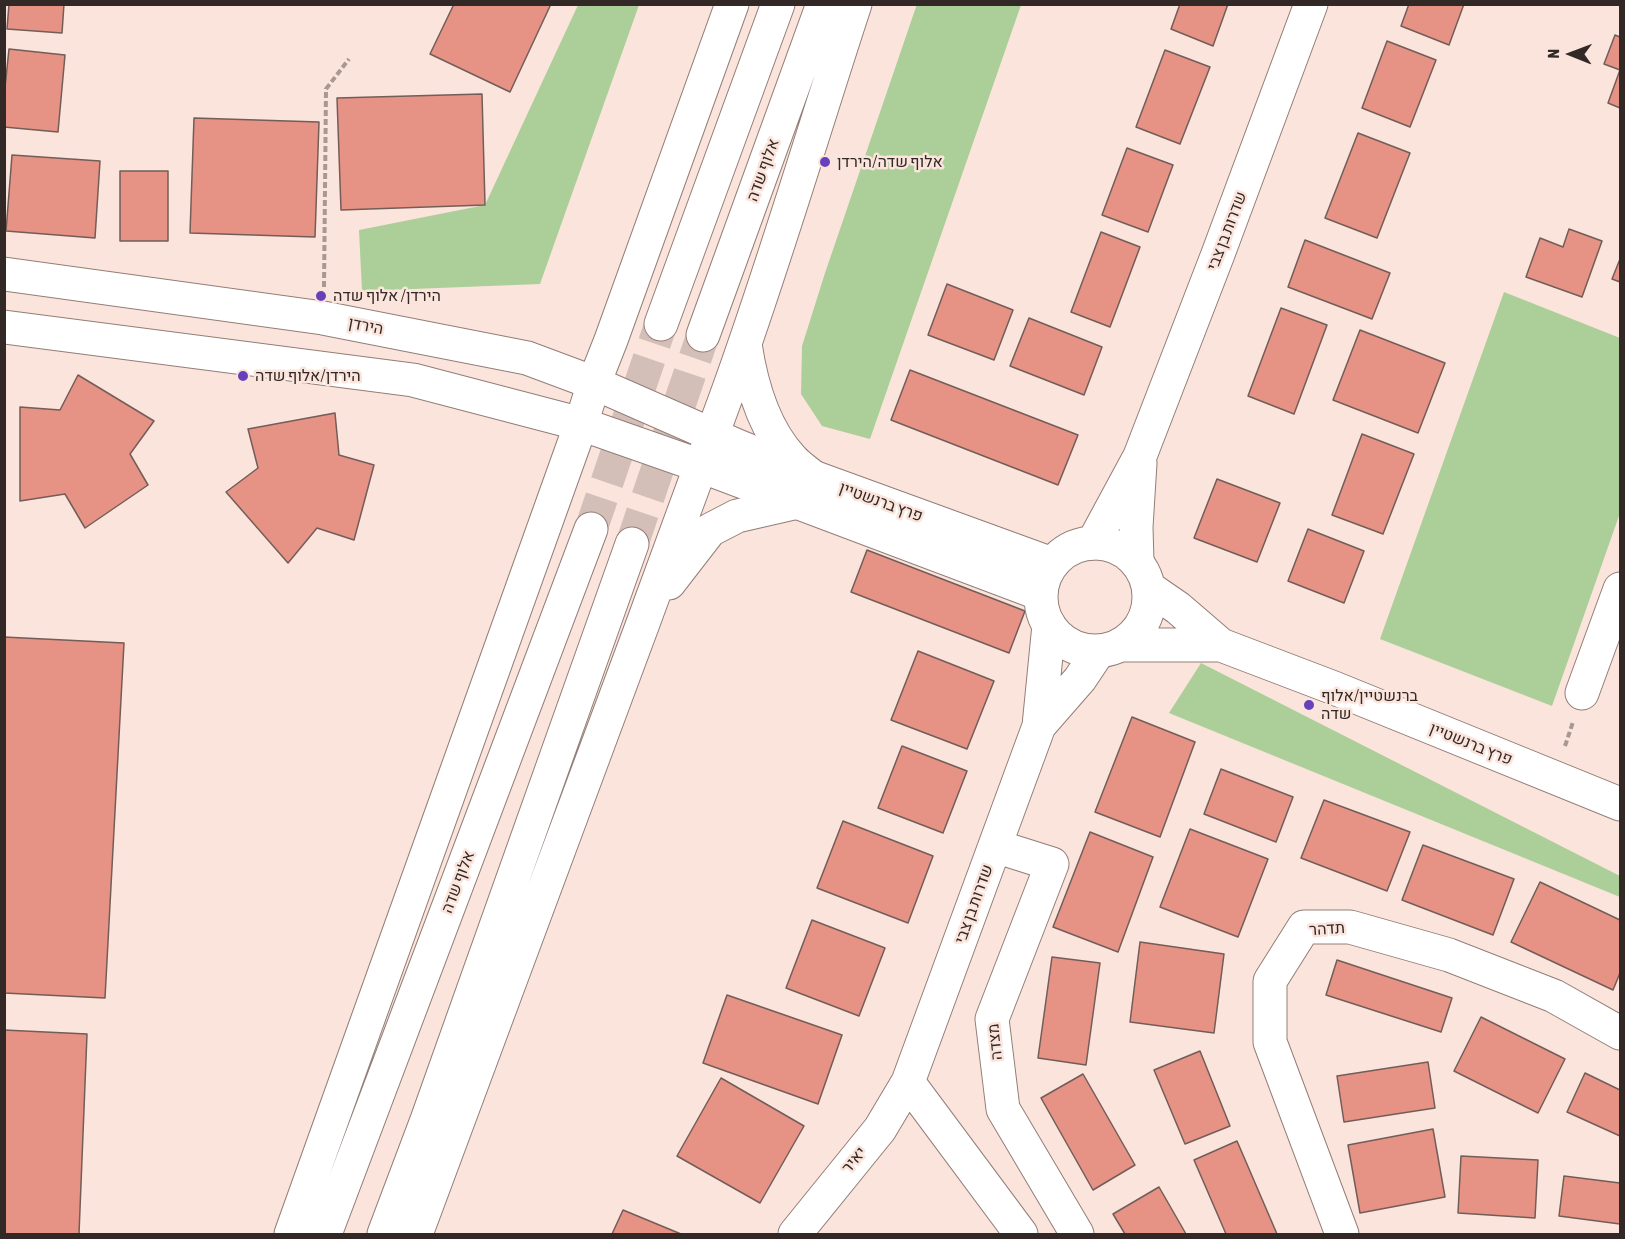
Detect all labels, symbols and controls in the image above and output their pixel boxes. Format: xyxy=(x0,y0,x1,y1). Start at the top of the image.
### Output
north arrow xyxy=(1541,24,1601,84)
text: N xyxy=(1544,49,1562,59)
street label: אלוף שדה xyxy=(743,136,783,204)
place label: אלוף שדה/הירדן xyxy=(837,152,943,172)
marker: אלוף שדה/הירדן xyxy=(818,155,832,169)
street label: שדרות בן צבי xyxy=(1203,189,1251,273)
place label: הירדן/ אלוף שדה xyxy=(333,286,441,306)
marker: הירדן/ אלוף שדה xyxy=(314,289,328,303)
street label: הירדן xyxy=(347,313,385,339)
place label: הירדן/אלוף שדה xyxy=(255,366,361,386)
marker: הירדן/אלוף שדה xyxy=(236,369,250,383)
street label: פרץ ברנשטיין xyxy=(837,478,925,526)
place label: ברנשטיין/אלוף שדה xyxy=(1321,686,1418,724)
marker: ברנשטיין/אלוף שדה xyxy=(1302,698,1316,712)
street label: פרץ ברנשטיין xyxy=(1427,719,1515,769)
street label: אלוף שדה xyxy=(437,848,479,916)
street label: שדרות בן צבי xyxy=(951,862,997,946)
street label: תדהר xyxy=(1309,918,1345,940)
street label: מצדה xyxy=(984,1023,1006,1061)
street label: יאיר xyxy=(838,1143,870,1177)

